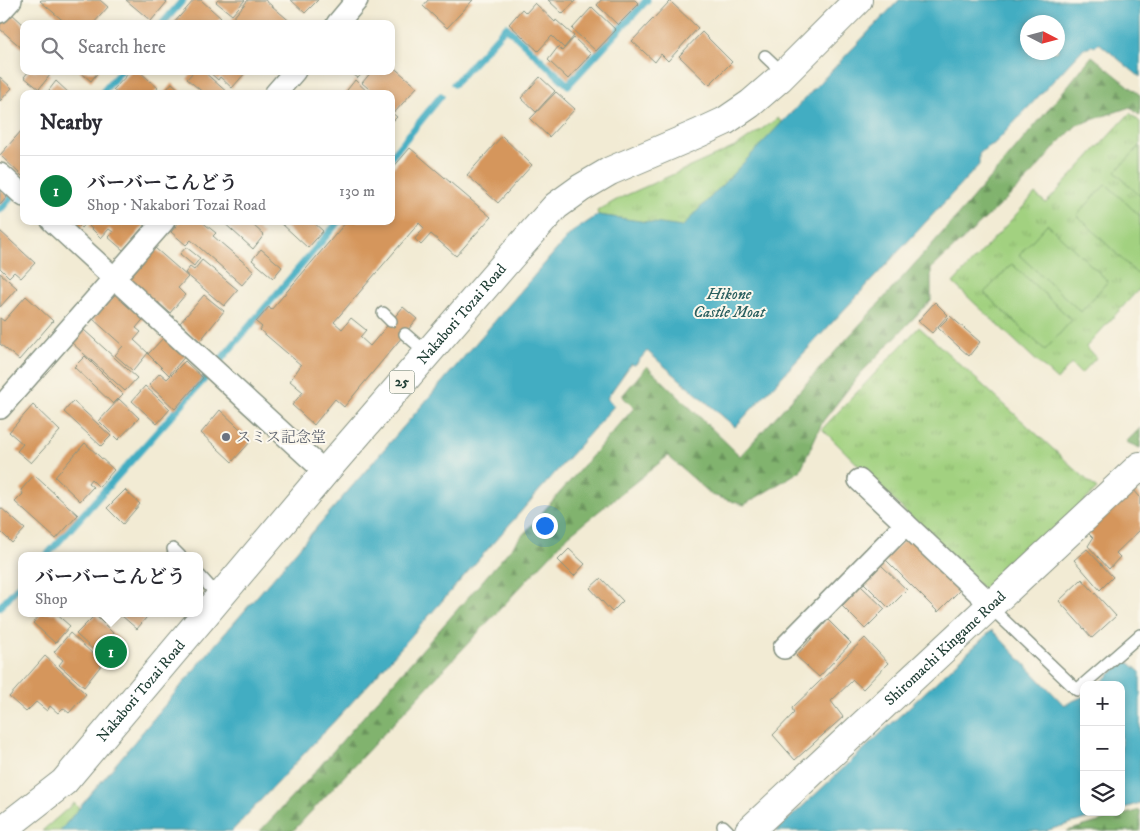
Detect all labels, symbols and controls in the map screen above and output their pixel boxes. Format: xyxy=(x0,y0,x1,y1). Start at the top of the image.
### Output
north arrow xyxy=(1020,15,1065,60)
search box xyxy=(20,20,395,75)
icon: search xyxy=(38,34,66,62)
text: Search here xyxy=(78,36,166,59)
text: Nearby xyxy=(40,110,102,136)
text: バーバーこんどう xyxy=(87,172,238,195)
text: 1 xyxy=(53,181,59,201)
text: 130 m xyxy=(339,181,375,201)
text: Shop · Nakabori Tozai Road xyxy=(87,195,266,215)
street label: Nakabori Tozai Road xyxy=(413,259,511,368)
water label: Hikone Castle Moat xyxy=(693,284,766,322)
road number: 25 xyxy=(390,371,414,394)
place label: スミス記念堂 xyxy=(236,428,326,447)
marker: スミス記念堂 xyxy=(220,431,232,443)
your location xyxy=(532,513,558,539)
popup xyxy=(18,552,203,617)
text: バーバーこんどう xyxy=(35,566,186,589)
street label: Shiromachi Kingame Road xyxy=(880,586,1010,709)
text: Shop xyxy=(35,589,68,609)
pin: 1 xyxy=(95,633,127,671)
street label: Nakabori Tozai Road xyxy=(93,636,189,746)
map controls xyxy=(1080,681,1125,816)
button: + xyxy=(1080,681,1125,726)
button: − xyxy=(1080,726,1125,771)
button: layers xyxy=(1080,771,1125,816)

